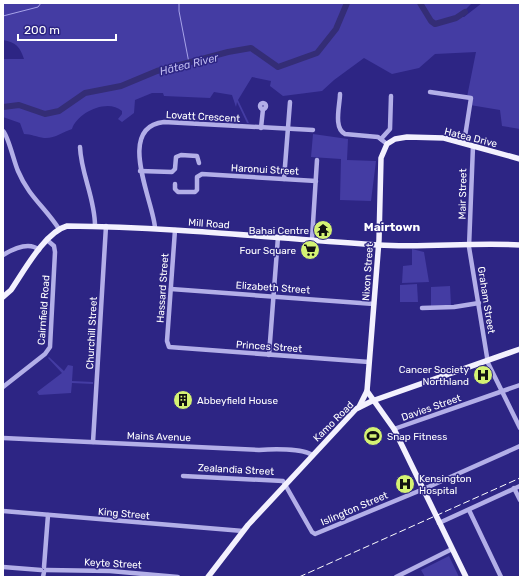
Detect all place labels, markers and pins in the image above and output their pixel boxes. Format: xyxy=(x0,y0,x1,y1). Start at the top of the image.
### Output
temple icon: Bahai Centre xyxy=(312,219,334,241)
place label: Bahai Centre xyxy=(249,225,309,237)
supermarket icon: Four Square xyxy=(299,239,321,261)
place label: Four Square xyxy=(239,245,296,257)
place label: Cancer Society Northland xyxy=(399,364,469,388)
hospital icon: Cancer Society Northland xyxy=(472,364,494,386)
building icon: Abbeyfield House xyxy=(172,389,194,411)
place label: Abbeyfield House xyxy=(197,395,278,407)
sports icon: Snap Fitness xyxy=(362,425,384,447)
place label: Snap Fitness xyxy=(387,431,447,443)
hospital icon: Kensington Hospital xyxy=(394,473,416,495)
place label: Kensington Hospital xyxy=(419,473,472,497)

